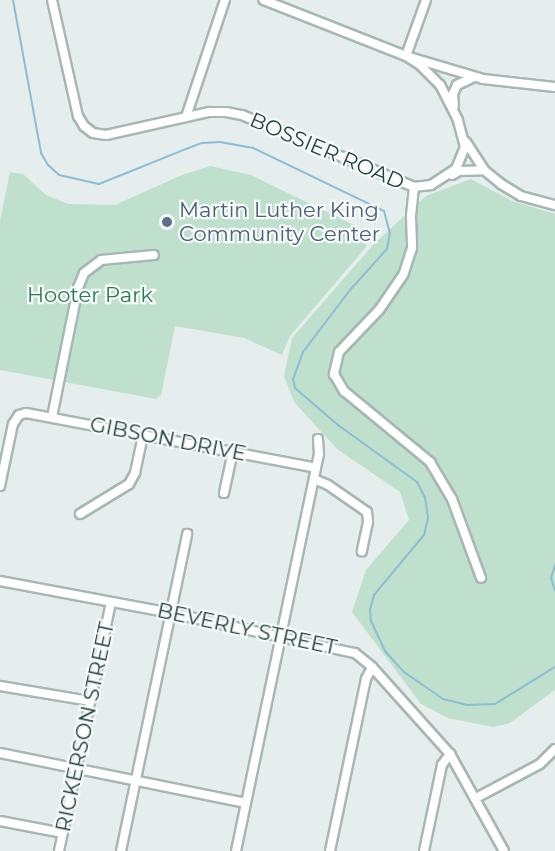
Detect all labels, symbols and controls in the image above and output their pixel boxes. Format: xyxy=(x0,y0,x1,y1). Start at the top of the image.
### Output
street label: BOSSIER ROAD xyxy=(246,107,408,195)
place label: Martin Luther King Community Center xyxy=(179,197,380,247)
marker: Martin Luther King Community Center xyxy=(160,215,174,229)
park label: Hooter Park xyxy=(27,282,153,308)
street label: GIBSON DRIVE xyxy=(88,412,248,466)
street label: BEVERLY STREET xyxy=(155,598,339,660)
street label: RICKERSON STREET xyxy=(50,620,120,834)

